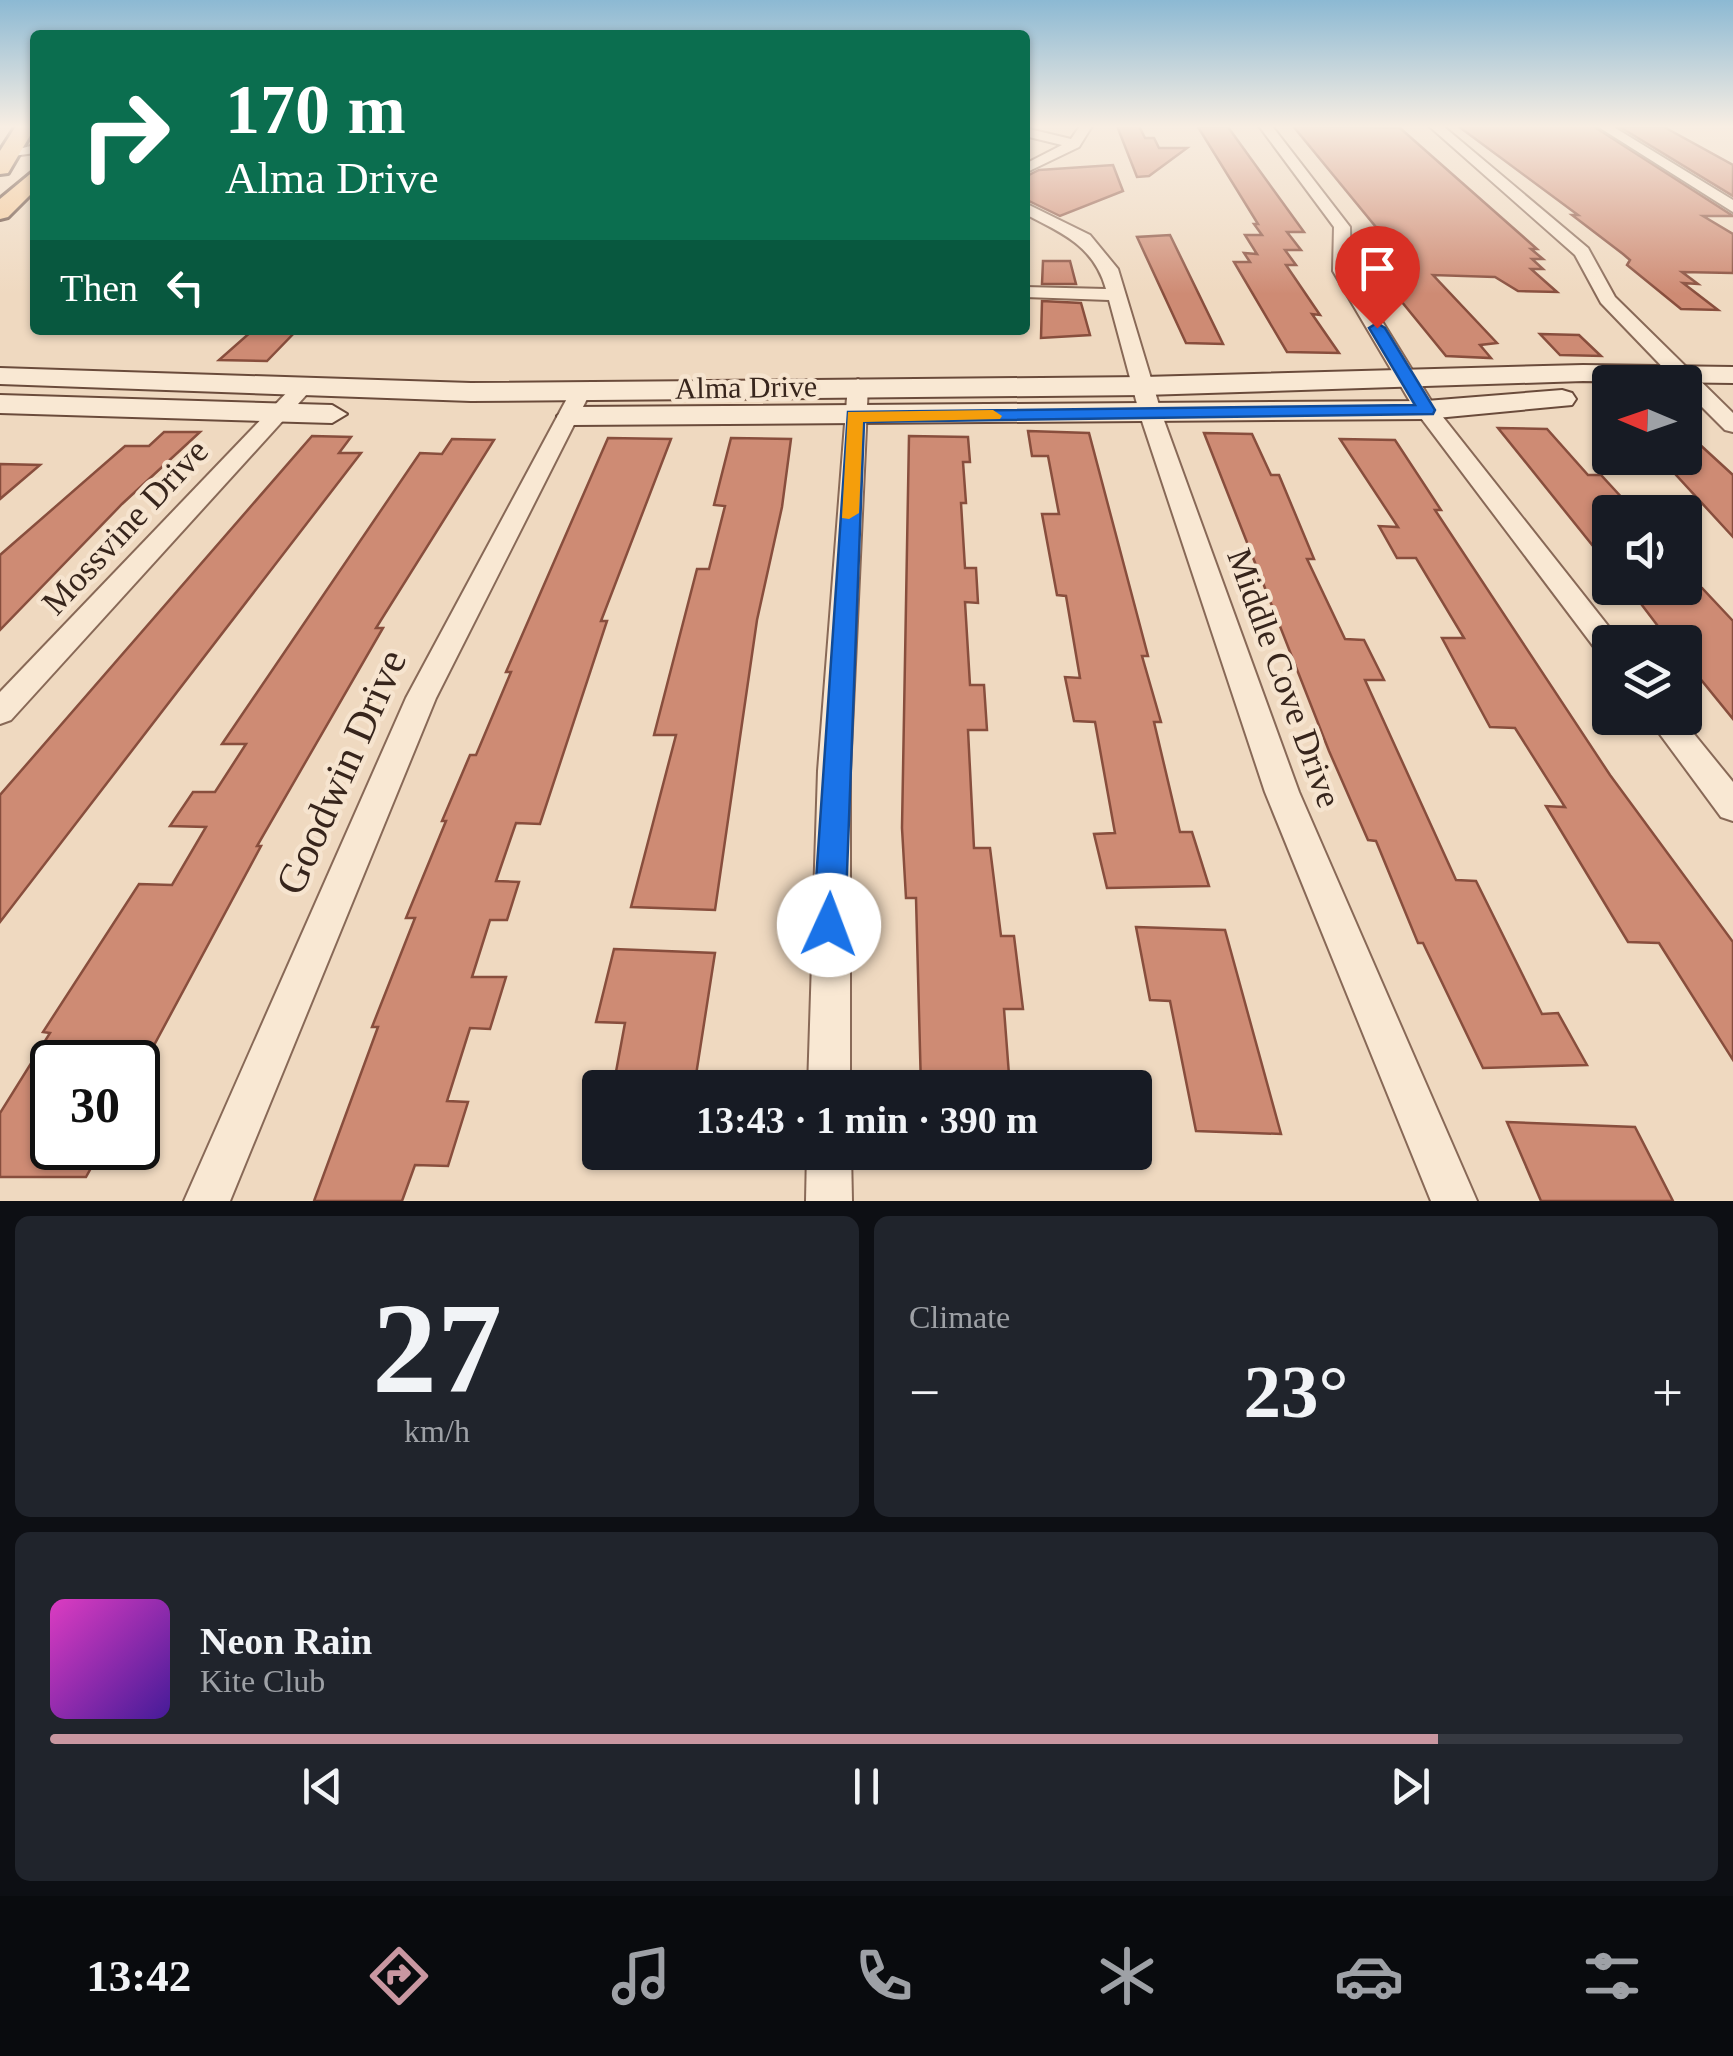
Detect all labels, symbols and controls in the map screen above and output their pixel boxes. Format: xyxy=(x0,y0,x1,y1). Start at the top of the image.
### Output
icon: right xyxy=(60,70,190,200)
text: 170 m xyxy=(225,71,406,148)
text: Alma Drive xyxy=(225,153,439,203)
pin xyxy=(1335,226,1420,329)
icon: arrive xyxy=(1350,241,1405,296)
icon: left xyxy=(158,260,213,315)
text: Then xyxy=(60,267,138,309)
north arrow xyxy=(1592,365,1702,475)
map controls xyxy=(1592,365,1702,735)
street label: Alma Drive xyxy=(674,369,818,405)
street label: Mossvine Drive xyxy=(34,432,216,622)
button: sound xyxy=(1592,495,1702,605)
street label: Middle Cove Drive xyxy=(1219,543,1349,813)
button: layers xyxy=(1592,625,1702,735)
street label: Goodwin Drive xyxy=(267,643,415,901)
position arrow xyxy=(777,873,881,977)
speed limit sign: 30 xyxy=(30,1040,160,1170)
text: 13:43 · 1 min · 390 m xyxy=(696,1099,1038,1141)
text: 27 xyxy=(372,1276,502,1420)
text: Climate xyxy=(909,1299,1010,1335)
text: 23° xyxy=(1244,1350,1349,1433)
text: − xyxy=(909,1362,940,1423)
text: + xyxy=(1652,1362,1683,1423)
text: km/h xyxy=(404,1413,470,1449)
text: Neon Rain xyxy=(200,1620,372,1662)
text: Kite Club xyxy=(200,1663,325,1699)
icon: previous xyxy=(295,1759,350,1814)
icon: pause xyxy=(839,1759,894,1814)
icon: next xyxy=(1383,1759,1438,1814)
icon: directions xyxy=(364,1941,434,2011)
icon: music xyxy=(606,1941,676,2011)
icon: phone xyxy=(849,1941,919,2011)
icon: climate xyxy=(1092,1941,1162,2011)
icon: car xyxy=(1334,1941,1404,2011)
icon: filters xyxy=(1577,1941,1647,2011)
text: 13:42 xyxy=(86,1951,191,2001)

